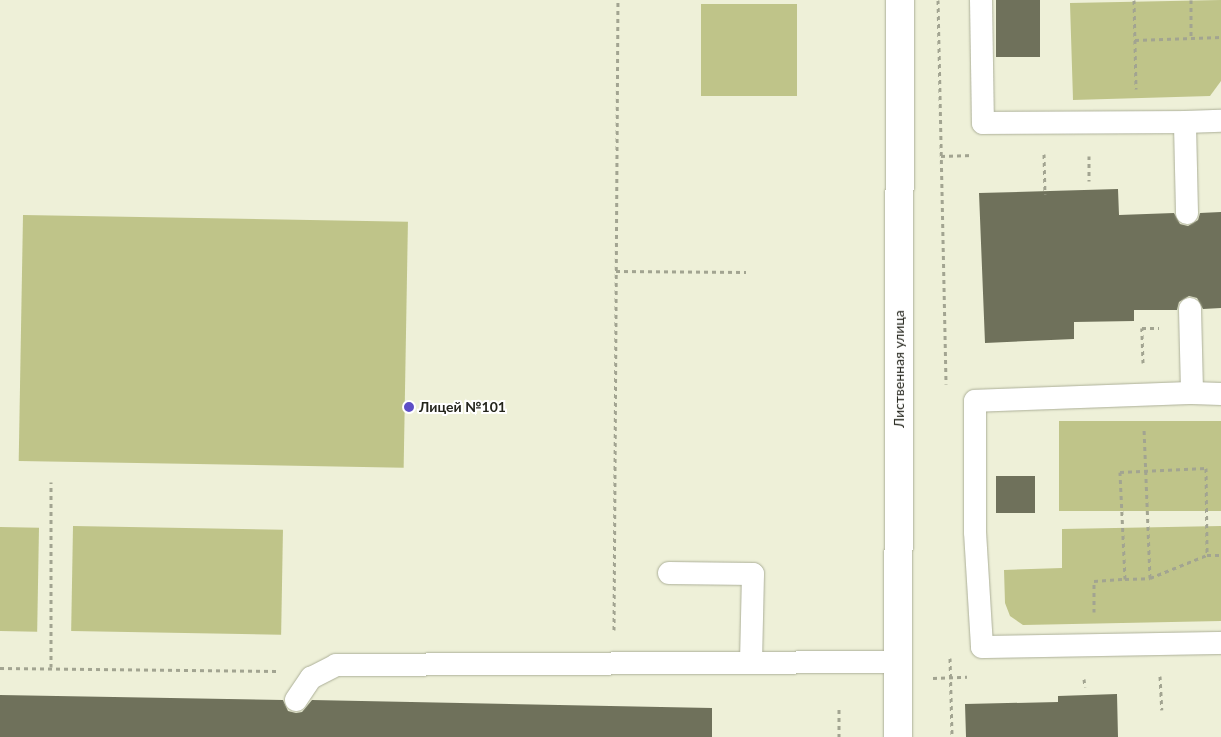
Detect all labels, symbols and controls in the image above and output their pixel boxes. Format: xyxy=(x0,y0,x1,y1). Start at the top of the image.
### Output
street label: Лиственная улица xyxy=(891,310,907,428)
place label: Лицей №101 xyxy=(419,399,506,415)
marker: Лицей №101 xyxy=(403,401,415,413)

